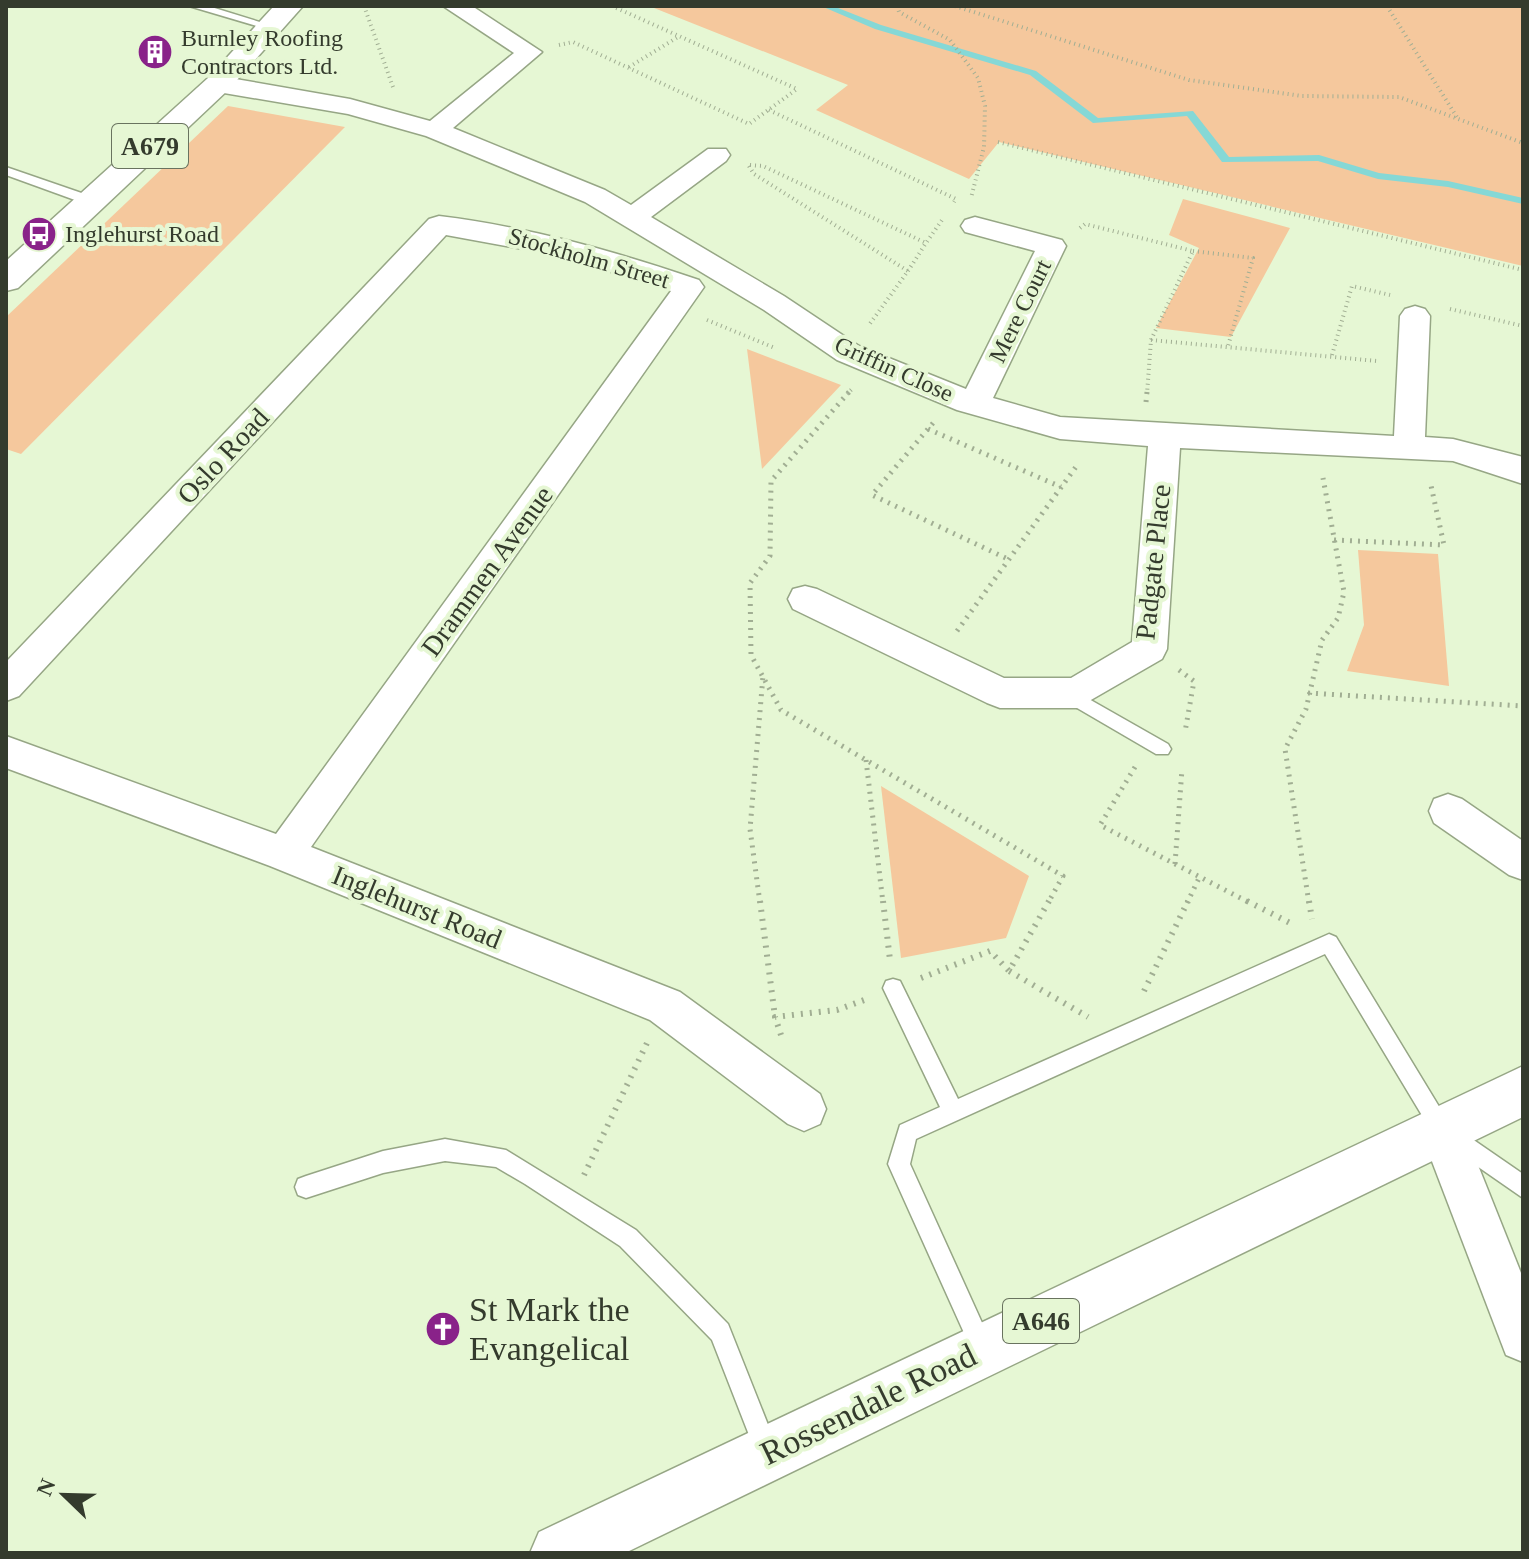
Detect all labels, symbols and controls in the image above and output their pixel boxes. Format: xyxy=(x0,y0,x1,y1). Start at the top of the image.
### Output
place label: Burnley Roofing Contractors Ltd. xyxy=(181,25,343,79)
building icon: Burnley Roofing Contractors Ltd. xyxy=(136,33,174,71)
road number: A679 xyxy=(112,124,188,168)
bus stop icon: Inglehurst Road xyxy=(20,215,58,253)
place label: Inglehurst Road xyxy=(65,221,219,247)
street label: Stockholm Street xyxy=(506,223,673,293)
street label: Mere Court xyxy=(984,255,1056,367)
street label: Griffin Close xyxy=(831,331,957,407)
street label: Oslo Road xyxy=(171,402,275,510)
street label: Drammen Avenue xyxy=(415,480,559,662)
street label: Padgate Place xyxy=(1129,483,1177,641)
street label: Inglehurst Road xyxy=(328,859,506,955)
place label: St Mark the Evangelical xyxy=(469,1291,630,1367)
road number: A646 xyxy=(1003,1299,1079,1343)
church icon: St Mark the Evangelical xyxy=(424,1310,462,1348)
street label: Rossendale Road xyxy=(754,1336,982,1472)
north arrow xyxy=(24,1455,104,1535)
text: N xyxy=(31,1475,61,1500)

